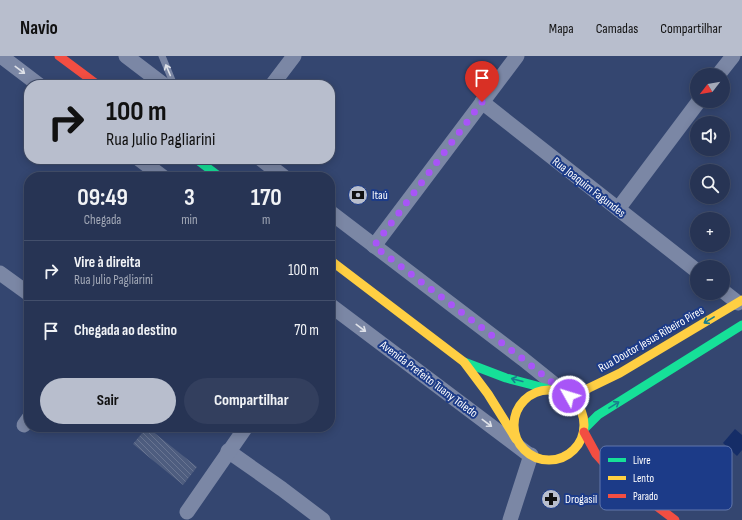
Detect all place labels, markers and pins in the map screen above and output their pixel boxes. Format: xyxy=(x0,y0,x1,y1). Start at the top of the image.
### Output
pin xyxy=(465,61,499,102)
bank icon: Itaú xyxy=(347,184,369,206)
place label: Itaú xyxy=(372,188,388,203)
pharmacy icon: Drogasil xyxy=(540,488,562,510)
place label: Drogasil xyxy=(565,492,597,507)

